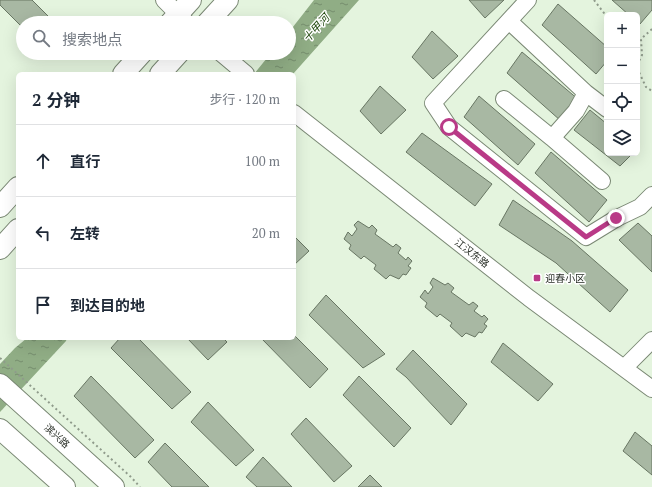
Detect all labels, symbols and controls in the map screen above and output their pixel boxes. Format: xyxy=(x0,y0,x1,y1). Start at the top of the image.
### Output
water label: 十甲河 xyxy=(300,10,334,45)
map controls xyxy=(604,12,640,156)
button: + xyxy=(604,12,640,48)
search box xyxy=(16,16,296,60)
icon: search xyxy=(30,27,52,49)
text: 搜索地点 xyxy=(62,29,122,49)
button: − xyxy=(604,48,640,84)
button: locate xyxy=(604,84,640,120)
text: 2 分钟 xyxy=(32,88,80,111)
text: 步行 · 120 m xyxy=(209,90,280,108)
route start xyxy=(440,118,458,136)
button: layers xyxy=(604,120,640,156)
icon: ahead xyxy=(32,150,54,172)
text: 直行 xyxy=(70,151,100,171)
text: 100 m xyxy=(245,152,280,170)
route end xyxy=(607,209,625,227)
icon: left xyxy=(32,222,54,244)
text: 左转 xyxy=(70,223,100,243)
text: 20 m xyxy=(252,224,280,242)
street label: 江汉东路 xyxy=(452,236,492,270)
place label: 迎春小区 xyxy=(545,272,585,285)
marker: 迎春小区 xyxy=(532,273,542,283)
icon: arrive xyxy=(32,294,54,316)
text: 到达目的地 xyxy=(70,295,145,315)
street label: 滨兴路 xyxy=(42,421,72,451)

